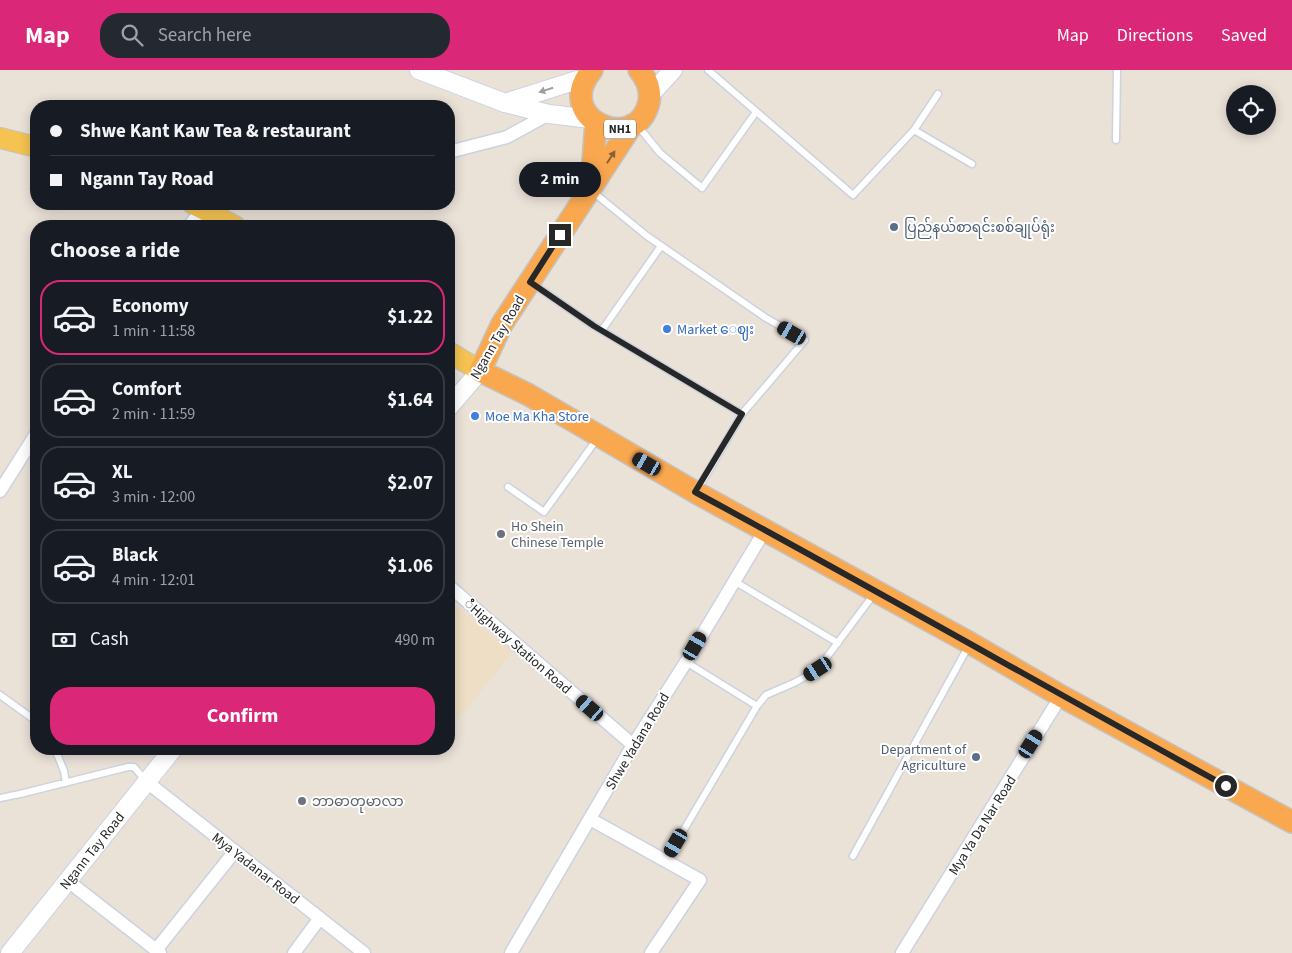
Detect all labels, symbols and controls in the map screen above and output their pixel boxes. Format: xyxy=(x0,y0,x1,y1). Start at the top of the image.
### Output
search box xyxy=(100,13,450,58)
text: Map xyxy=(25,18,70,53)
icon: search xyxy=(118,21,146,49)
text: Search here xyxy=(158,22,251,49)
text: Map xyxy=(1057,23,1089,48)
text: Directions xyxy=(1117,23,1193,48)
text: Saved xyxy=(1221,23,1267,48)
map controls xyxy=(1226,85,1276,135)
button: locate xyxy=(1226,85,1276,135)
one-way arrow xyxy=(538,86,553,94)
text: Shwe Kant Kaw Tea & restaurant xyxy=(80,118,351,145)
road number: NH1 xyxy=(604,120,636,138)
one-way arrow xyxy=(606,150,616,164)
callout: 2 min xyxy=(519,162,601,198)
text: Ngann Tay Road xyxy=(80,166,214,193)
text: 2 min xyxy=(541,168,579,190)
place label: ပြည်နယ်စာရင်းစစ်ချုပ်ရုံး xyxy=(904,217,1055,239)
marker: ပြည်နယ်စာရင်းစစ်ချုပ်ရုံး xyxy=(888,221,900,233)
route end xyxy=(549,224,571,246)
text: Choose a ride xyxy=(50,234,180,266)
street label: Ngann Tay Road xyxy=(466,292,530,383)
text: Economy xyxy=(112,293,189,320)
icon: car xyxy=(52,295,97,340)
text: $1.22 xyxy=(387,304,433,331)
car xyxy=(775,319,808,347)
text: 1 min · 11:58 xyxy=(112,320,195,342)
place label: Market ေဈး xyxy=(677,320,754,341)
marker: Market ေဈး xyxy=(661,323,673,335)
text: Comfort xyxy=(112,376,182,403)
icon: car xyxy=(52,378,97,423)
text: $1.64 xyxy=(387,387,433,414)
text: 2 min · 11:59 xyxy=(112,403,195,425)
place label: Moe Ma Kha Store xyxy=(485,407,589,427)
marker: Moe Ma Kha Store xyxy=(469,410,481,422)
car xyxy=(630,450,663,478)
text: XL xyxy=(112,459,133,486)
icon: car xyxy=(52,461,97,506)
text: $2.07 xyxy=(387,470,433,497)
text: 3 min · 12:00 xyxy=(112,486,195,508)
place label: Ho Shein Chinese Temple xyxy=(511,517,604,553)
marker: Ho Shein Chinese Temple xyxy=(495,528,507,540)
text: Black xyxy=(112,542,158,569)
icon: car xyxy=(52,544,97,589)
text: $1.06 xyxy=(387,553,433,580)
text: 4 min · 12:01 xyxy=(112,569,195,591)
street label: ံံံံHighway Station Road xyxy=(459,594,575,699)
icon: cash xyxy=(50,626,78,654)
text: Cash xyxy=(90,626,129,653)
text: 490 m xyxy=(395,629,435,651)
car xyxy=(681,629,708,663)
car xyxy=(801,655,834,683)
button: Confirm xyxy=(50,687,435,745)
street label: Shwe Yadana Road xyxy=(601,689,675,794)
car xyxy=(573,692,606,724)
car xyxy=(1016,727,1045,761)
place label: Department of Agriculture xyxy=(881,740,967,776)
marker: Department of Agriculture xyxy=(970,751,982,763)
street label: Mya Ya Da Nar Road xyxy=(944,772,1022,879)
route start xyxy=(1215,775,1237,797)
place label: ဘာဓာတုမာလာ xyxy=(312,792,404,813)
marker: ဘာဓာတုမာလာ xyxy=(296,795,308,807)
street label: Ngann Tay Road xyxy=(55,808,130,894)
car xyxy=(662,826,689,860)
street label: Mya Yadanar Road xyxy=(207,828,303,909)

